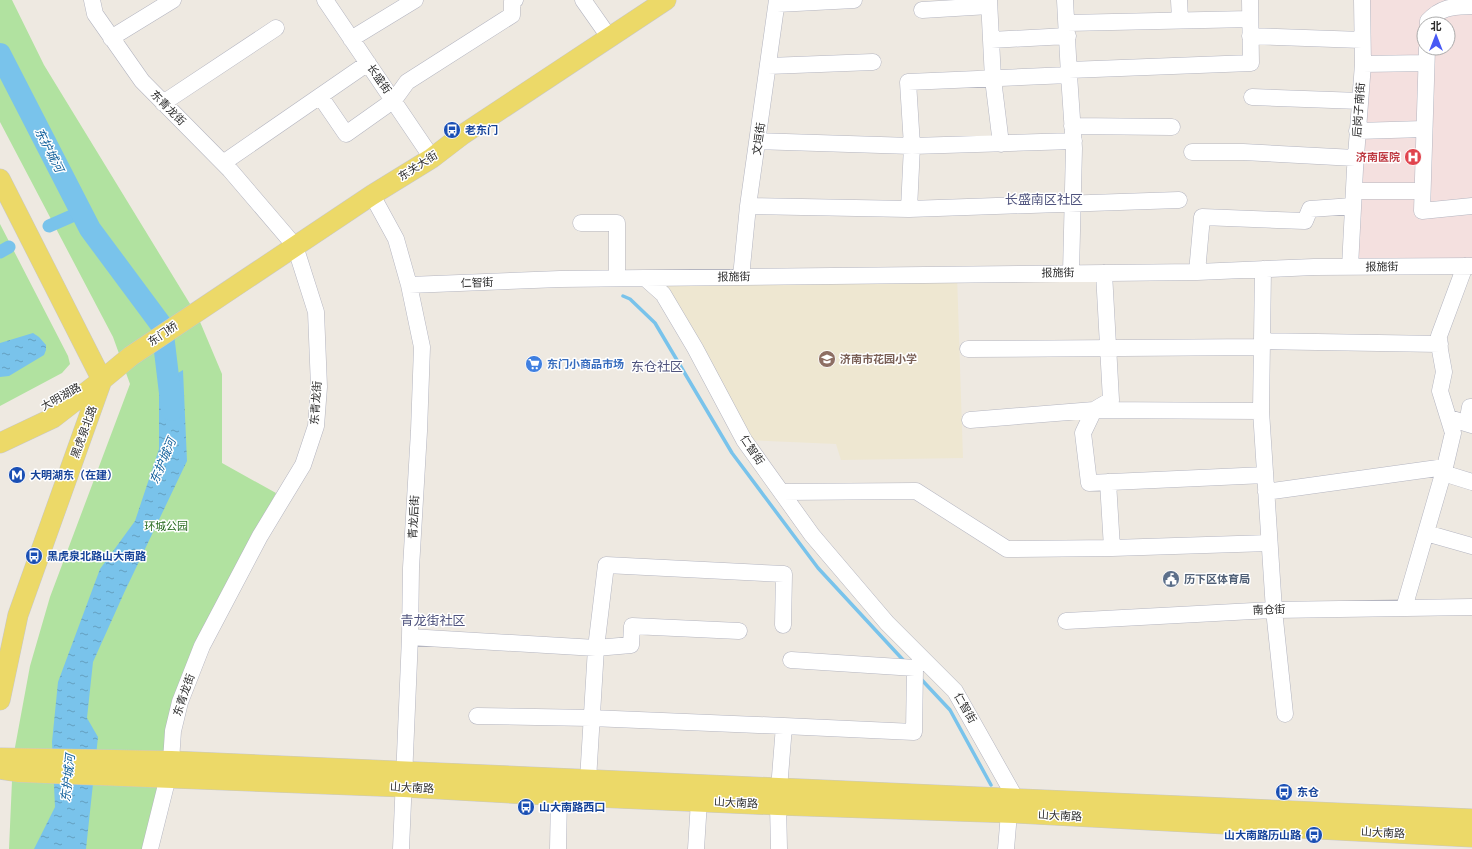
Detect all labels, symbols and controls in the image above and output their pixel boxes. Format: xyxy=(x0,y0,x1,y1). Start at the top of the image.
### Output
north arrow xyxy=(1416,16,1456,56)
text: 北 xyxy=(1431,19,1442,34)
street label: 长盛街 xyxy=(363,61,395,97)
street label: 后岗子南街 xyxy=(1350,82,1368,138)
street label: 东青龙街 xyxy=(147,87,189,129)
bus stop icon: 老东门 xyxy=(442,120,462,140)
street label: 文垣街 xyxy=(749,122,769,156)
place label: 老东门 xyxy=(465,123,498,138)
water label: 东护城河 xyxy=(31,125,68,177)
hospital icon: 济南医院 xyxy=(1403,147,1423,167)
street label: 东关大街 xyxy=(395,148,441,184)
place label: 济南医院 xyxy=(1356,150,1400,165)
district label: 长盛南区社区 xyxy=(1005,191,1083,209)
street label: 报施街 xyxy=(1365,259,1399,275)
street label: 报施街 xyxy=(1041,265,1075,281)
street label: 报施街 xyxy=(717,269,751,285)
street label: 仁智街 xyxy=(460,275,494,291)
street label: 东门桥 xyxy=(145,319,181,349)
school or university icon: 济南市花园小学 xyxy=(817,349,837,369)
place label: 济南市花园小学 xyxy=(840,352,917,367)
supermarket icon: 东门小商品市场 xyxy=(524,354,544,374)
place label: 东门小商品市场 xyxy=(547,357,624,372)
district label: 东仓社区 xyxy=(631,358,683,376)
street label: 大明湖路 xyxy=(38,380,84,414)
street label: 东青龙街 xyxy=(307,381,325,425)
street label: 黑虎泉北路 xyxy=(68,404,100,460)
street label: 仁智街 xyxy=(737,432,767,468)
water label: 东护城河 xyxy=(146,434,181,486)
metro station icon: 大明湖东（在建） xyxy=(7,465,27,485)
place label: 大明湖东（在建） xyxy=(30,468,118,483)
street label: 青龙后街 xyxy=(405,495,423,539)
park label: 环城公园 xyxy=(144,519,188,534)
bus stop icon: 黑虎泉北路山大南路 xyxy=(24,546,44,566)
place label: 黑虎泉北路山大南路 xyxy=(47,549,147,564)
public building icon: 历下区体育局 xyxy=(1161,569,1181,589)
place label: 历下区体育局 xyxy=(1184,572,1250,587)
street label: 南仓街 xyxy=(1252,602,1286,618)
district label: 青龙街社区 xyxy=(400,612,466,630)
street label: 东青龙街 xyxy=(170,672,198,718)
street label: 仁智街 xyxy=(950,690,980,726)
water label: 东护城河 xyxy=(58,751,79,803)
street label: 山大南路 xyxy=(390,779,434,797)
bus stop icon: 东仓 xyxy=(1274,782,1294,802)
place label: 东仓 xyxy=(1297,785,1319,800)
street label: 山大南路 xyxy=(714,794,758,812)
bus stop icon: 山大南路西口 xyxy=(516,797,536,817)
place label: 山大南路西口 xyxy=(539,800,605,815)
street label: 山大南路 xyxy=(1038,807,1082,825)
street label: 山大南路 xyxy=(1361,824,1405,842)
bus stop icon: 山大南路历山路 xyxy=(1304,825,1324,845)
place label: 山大南路历山路 xyxy=(1224,828,1302,843)

